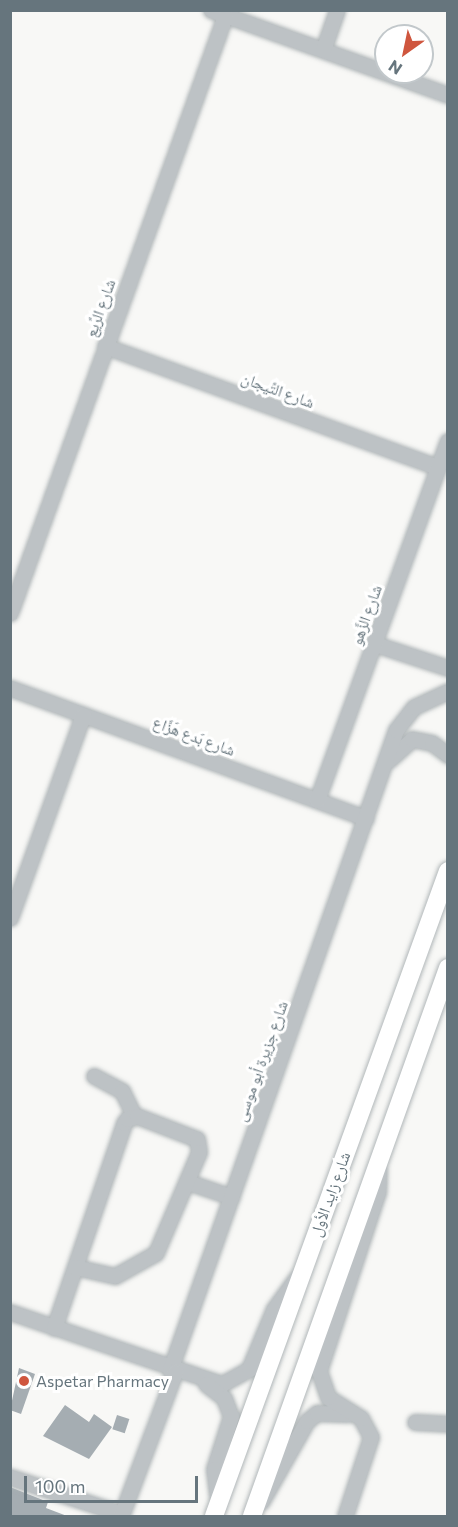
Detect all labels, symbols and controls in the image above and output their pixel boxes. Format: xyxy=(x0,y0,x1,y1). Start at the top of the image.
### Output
north arrow xyxy=(374,24,434,84)
text: N xyxy=(385,57,405,79)
street label: شارع الرِّيع xyxy=(81,276,119,340)
street label: شارع التِّيجان xyxy=(239,368,317,412)
street label: شارع الزَّهو xyxy=(346,582,386,648)
street label: شارع بَدع هَزَّاع xyxy=(150,712,238,760)
street label: شارع جزيرة أبو موسى xyxy=(230,998,292,1124)
street label: شارع زايد الأول xyxy=(306,1149,354,1239)
place label: Aspetar Pharmacy xyxy=(36,1371,169,1391)
marker: Aspetar Pharmacy xyxy=(17,1374,31,1388)
scale bar xyxy=(27,1464,201,1502)
text: 100 m xyxy=(35,1475,85,1497)

